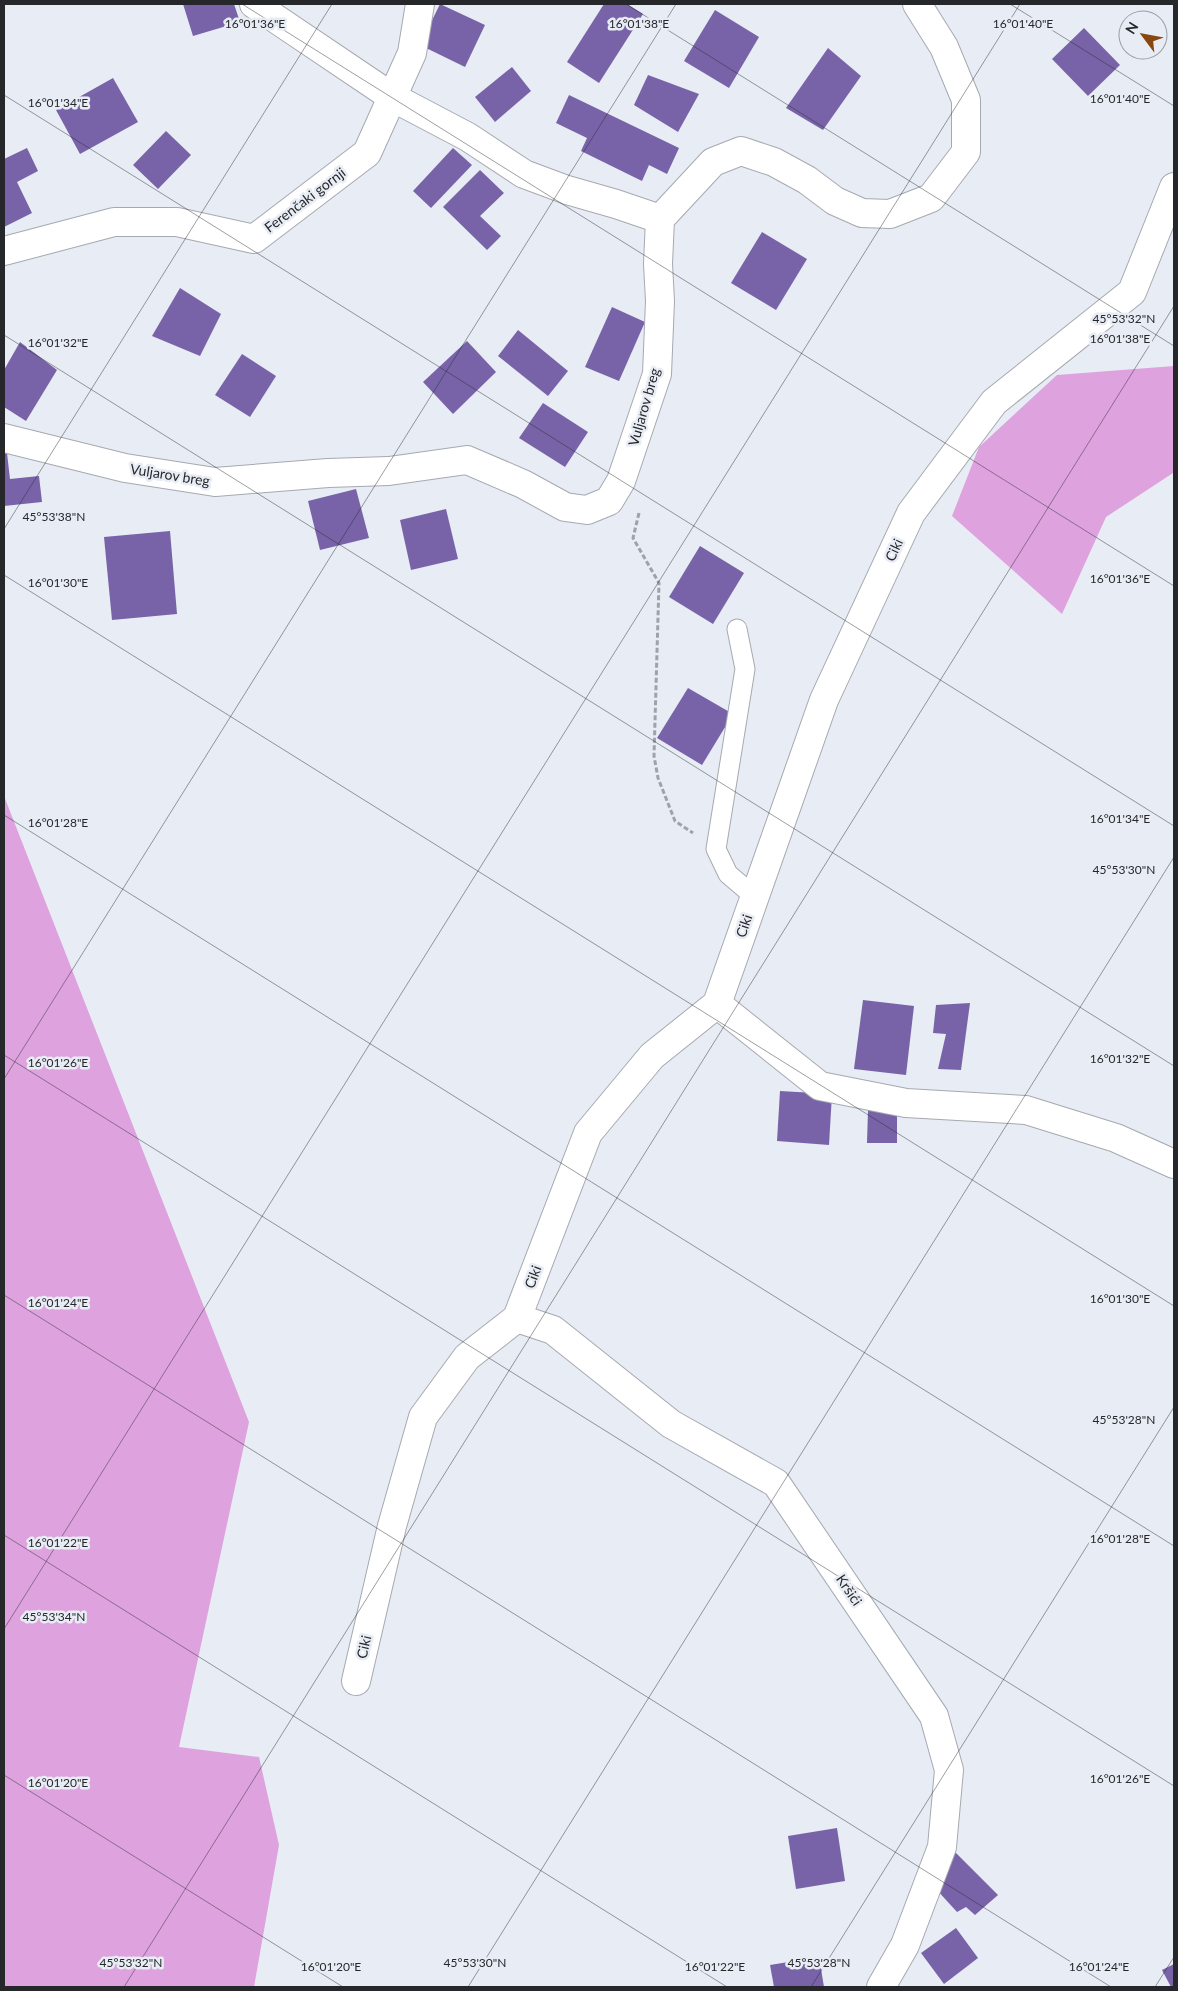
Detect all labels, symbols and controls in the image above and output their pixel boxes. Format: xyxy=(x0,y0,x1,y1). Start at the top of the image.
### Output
north arrow xyxy=(1118,10,1168,60)
text: 16°01'36"E xyxy=(225,16,285,31)
text: 16°01'38"E xyxy=(609,16,669,31)
text: 16°01'40"E xyxy=(993,16,1053,31)
text: N xyxy=(1121,19,1142,37)
text: 16°01'40"E xyxy=(1090,91,1150,106)
text: 16°01'34"E xyxy=(28,95,88,110)
street label: Ferenčaki gornji xyxy=(261,164,349,236)
text: 45°53'32"N xyxy=(1093,311,1155,326)
text: 16°01'38"E xyxy=(1090,331,1150,346)
text: 16°01'32"E xyxy=(28,335,88,350)
street label: Vuljarov breg xyxy=(624,366,663,448)
street label: Vuljarov breg xyxy=(129,460,211,489)
text: 45°53'38"N xyxy=(23,509,85,524)
street label: Ciki xyxy=(881,536,906,564)
text: 16°01'36"E xyxy=(1090,571,1150,586)
text: 16°01'30"E xyxy=(28,575,88,590)
text: 16°01'34"E xyxy=(1090,811,1150,826)
text: 16°01'28"E xyxy=(28,815,88,830)
text: 45°53'30"N xyxy=(1093,862,1155,877)
street label: Ciki xyxy=(732,912,755,940)
text: 16°01'32"E xyxy=(1090,1051,1150,1066)
text: 16°01'26"E xyxy=(28,1055,88,1070)
street label: Ciki xyxy=(520,1263,545,1291)
text: 16°01'30"E xyxy=(1090,1291,1150,1306)
text: 16°01'24"E xyxy=(28,1295,88,1310)
text: 45°53'28"N xyxy=(1093,1412,1155,1427)
text: 16°01'28"E xyxy=(1090,1531,1150,1546)
text: 16°01'22"E xyxy=(28,1535,88,1550)
street label: Kršići xyxy=(833,1571,866,1608)
text: 45°53'34"N xyxy=(23,1609,85,1624)
street label: Ciki xyxy=(353,1634,374,1660)
text: 16°01'26"E xyxy=(1090,1771,1150,1786)
text: 16°01'20"E xyxy=(28,1775,88,1790)
text: 45°53'32"N xyxy=(100,1955,162,1970)
text: 45°53'30"N xyxy=(444,1955,506,1970)
text: 45°53'28"N xyxy=(788,1955,850,1970)
text: 16°01'20"E xyxy=(301,1959,361,1974)
text: 16°01'22"E xyxy=(685,1959,745,1974)
text: 16°01'24"E xyxy=(1069,1959,1129,1974)

